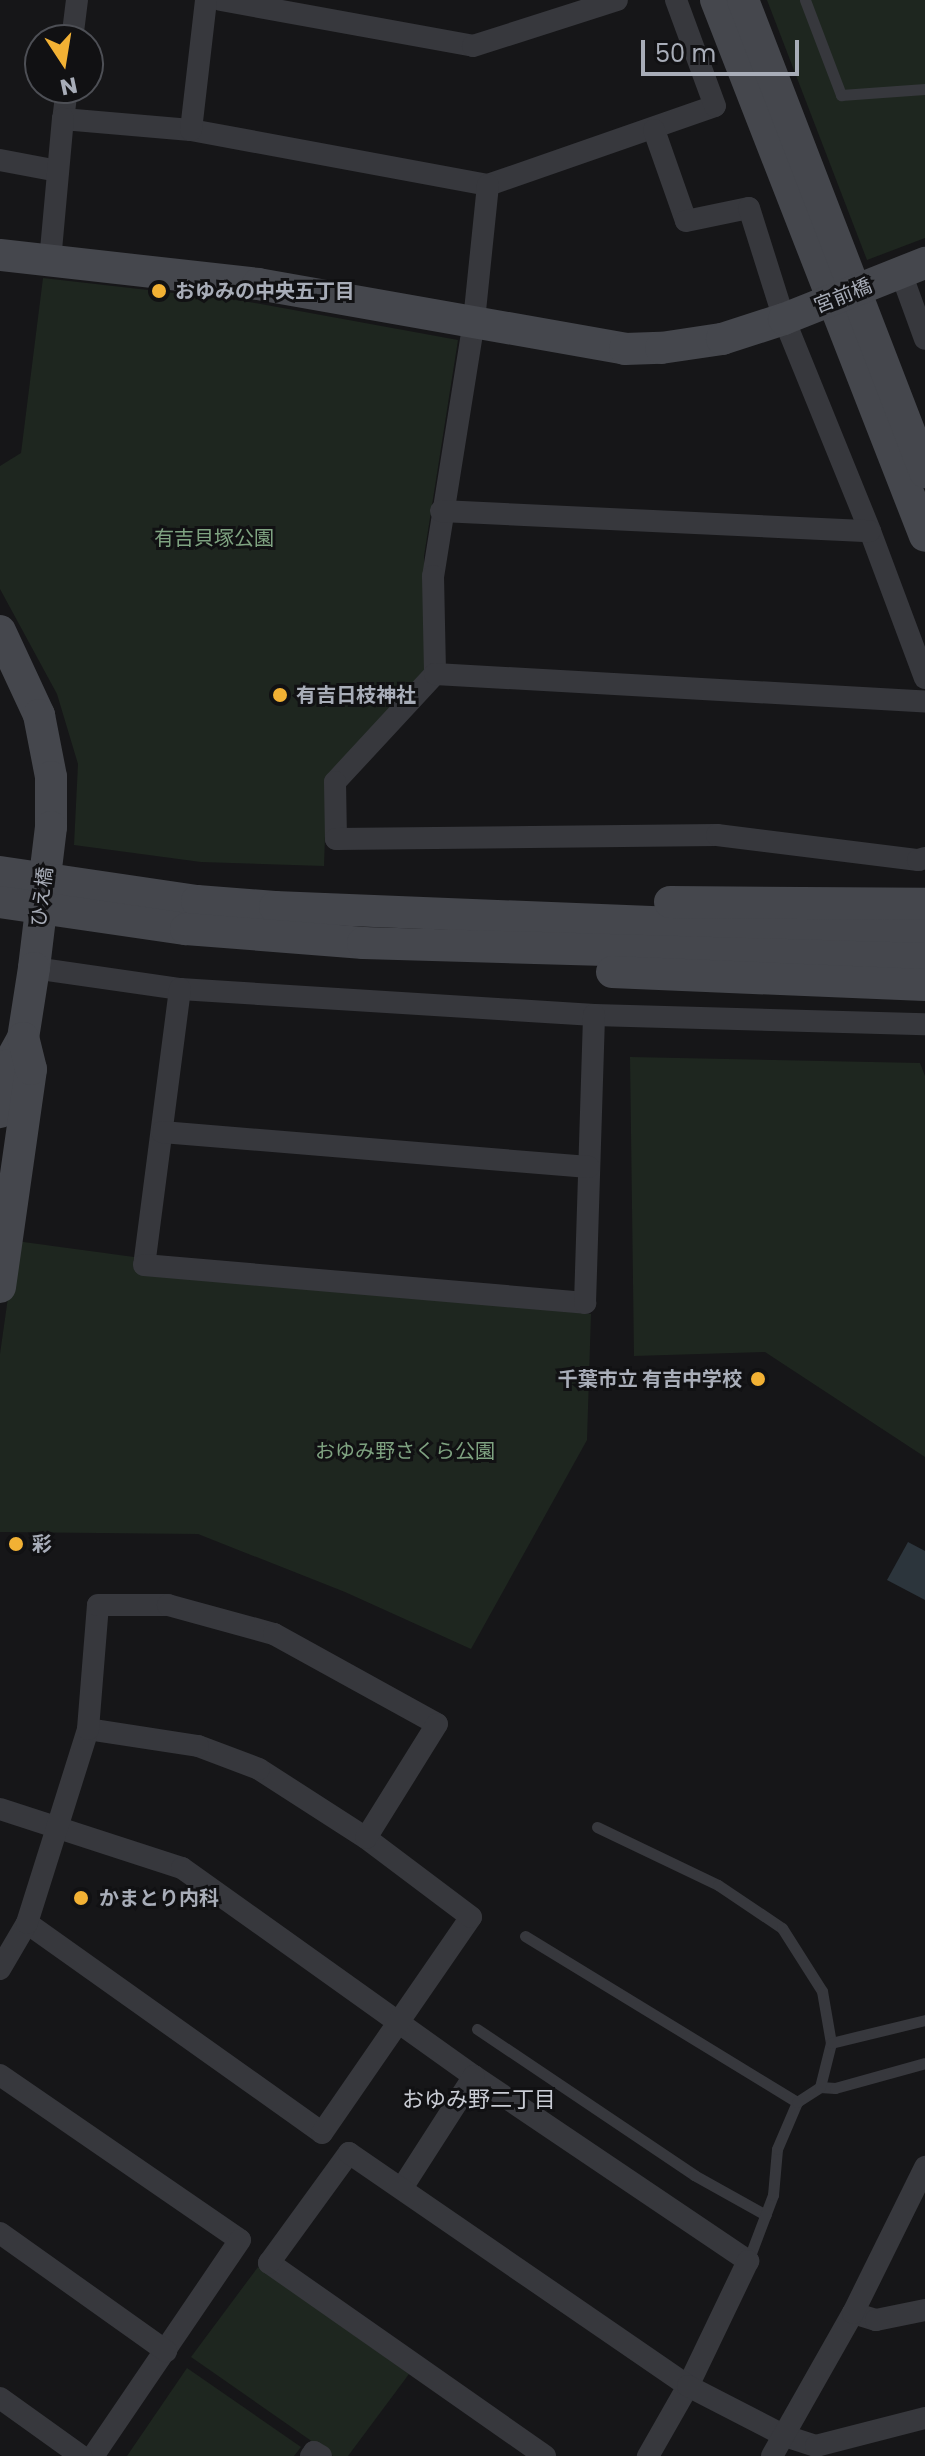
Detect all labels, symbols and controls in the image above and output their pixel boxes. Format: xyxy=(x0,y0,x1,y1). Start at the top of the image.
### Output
north arrow xyxy=(24,24,104,104)
scale bar xyxy=(645,24,803,74)
text: 50 m xyxy=(655,37,716,70)
text: N xyxy=(57,69,80,103)
street label: 宮前橋 xyxy=(811,274,875,318)
place label: おゆみの中央五丁目 xyxy=(175,279,355,303)
marker: おゆみの中央五丁目 xyxy=(150,282,168,300)
park label: 有吉貝塚公園 xyxy=(154,526,274,550)
place label: 有吉日枝神社 xyxy=(296,683,416,707)
marker: 有吉日枝神社 xyxy=(271,686,289,704)
street label: ひえ橋 xyxy=(26,866,58,928)
place label: 千葉市立 有吉中学校 xyxy=(558,1367,742,1391)
marker: 千葉市立 有吉中学校 xyxy=(749,1370,767,1388)
park label: おゆみ野さくら公園 xyxy=(315,1439,495,1463)
place label: 彩 xyxy=(32,1532,52,1556)
marker: 彩 xyxy=(7,1535,25,1553)
place label: かまとり内科 xyxy=(99,1886,219,1910)
marker: かまとり内科 xyxy=(70,1887,92,1909)
district label: おゆみ野二丁目 xyxy=(402,2087,556,2113)

